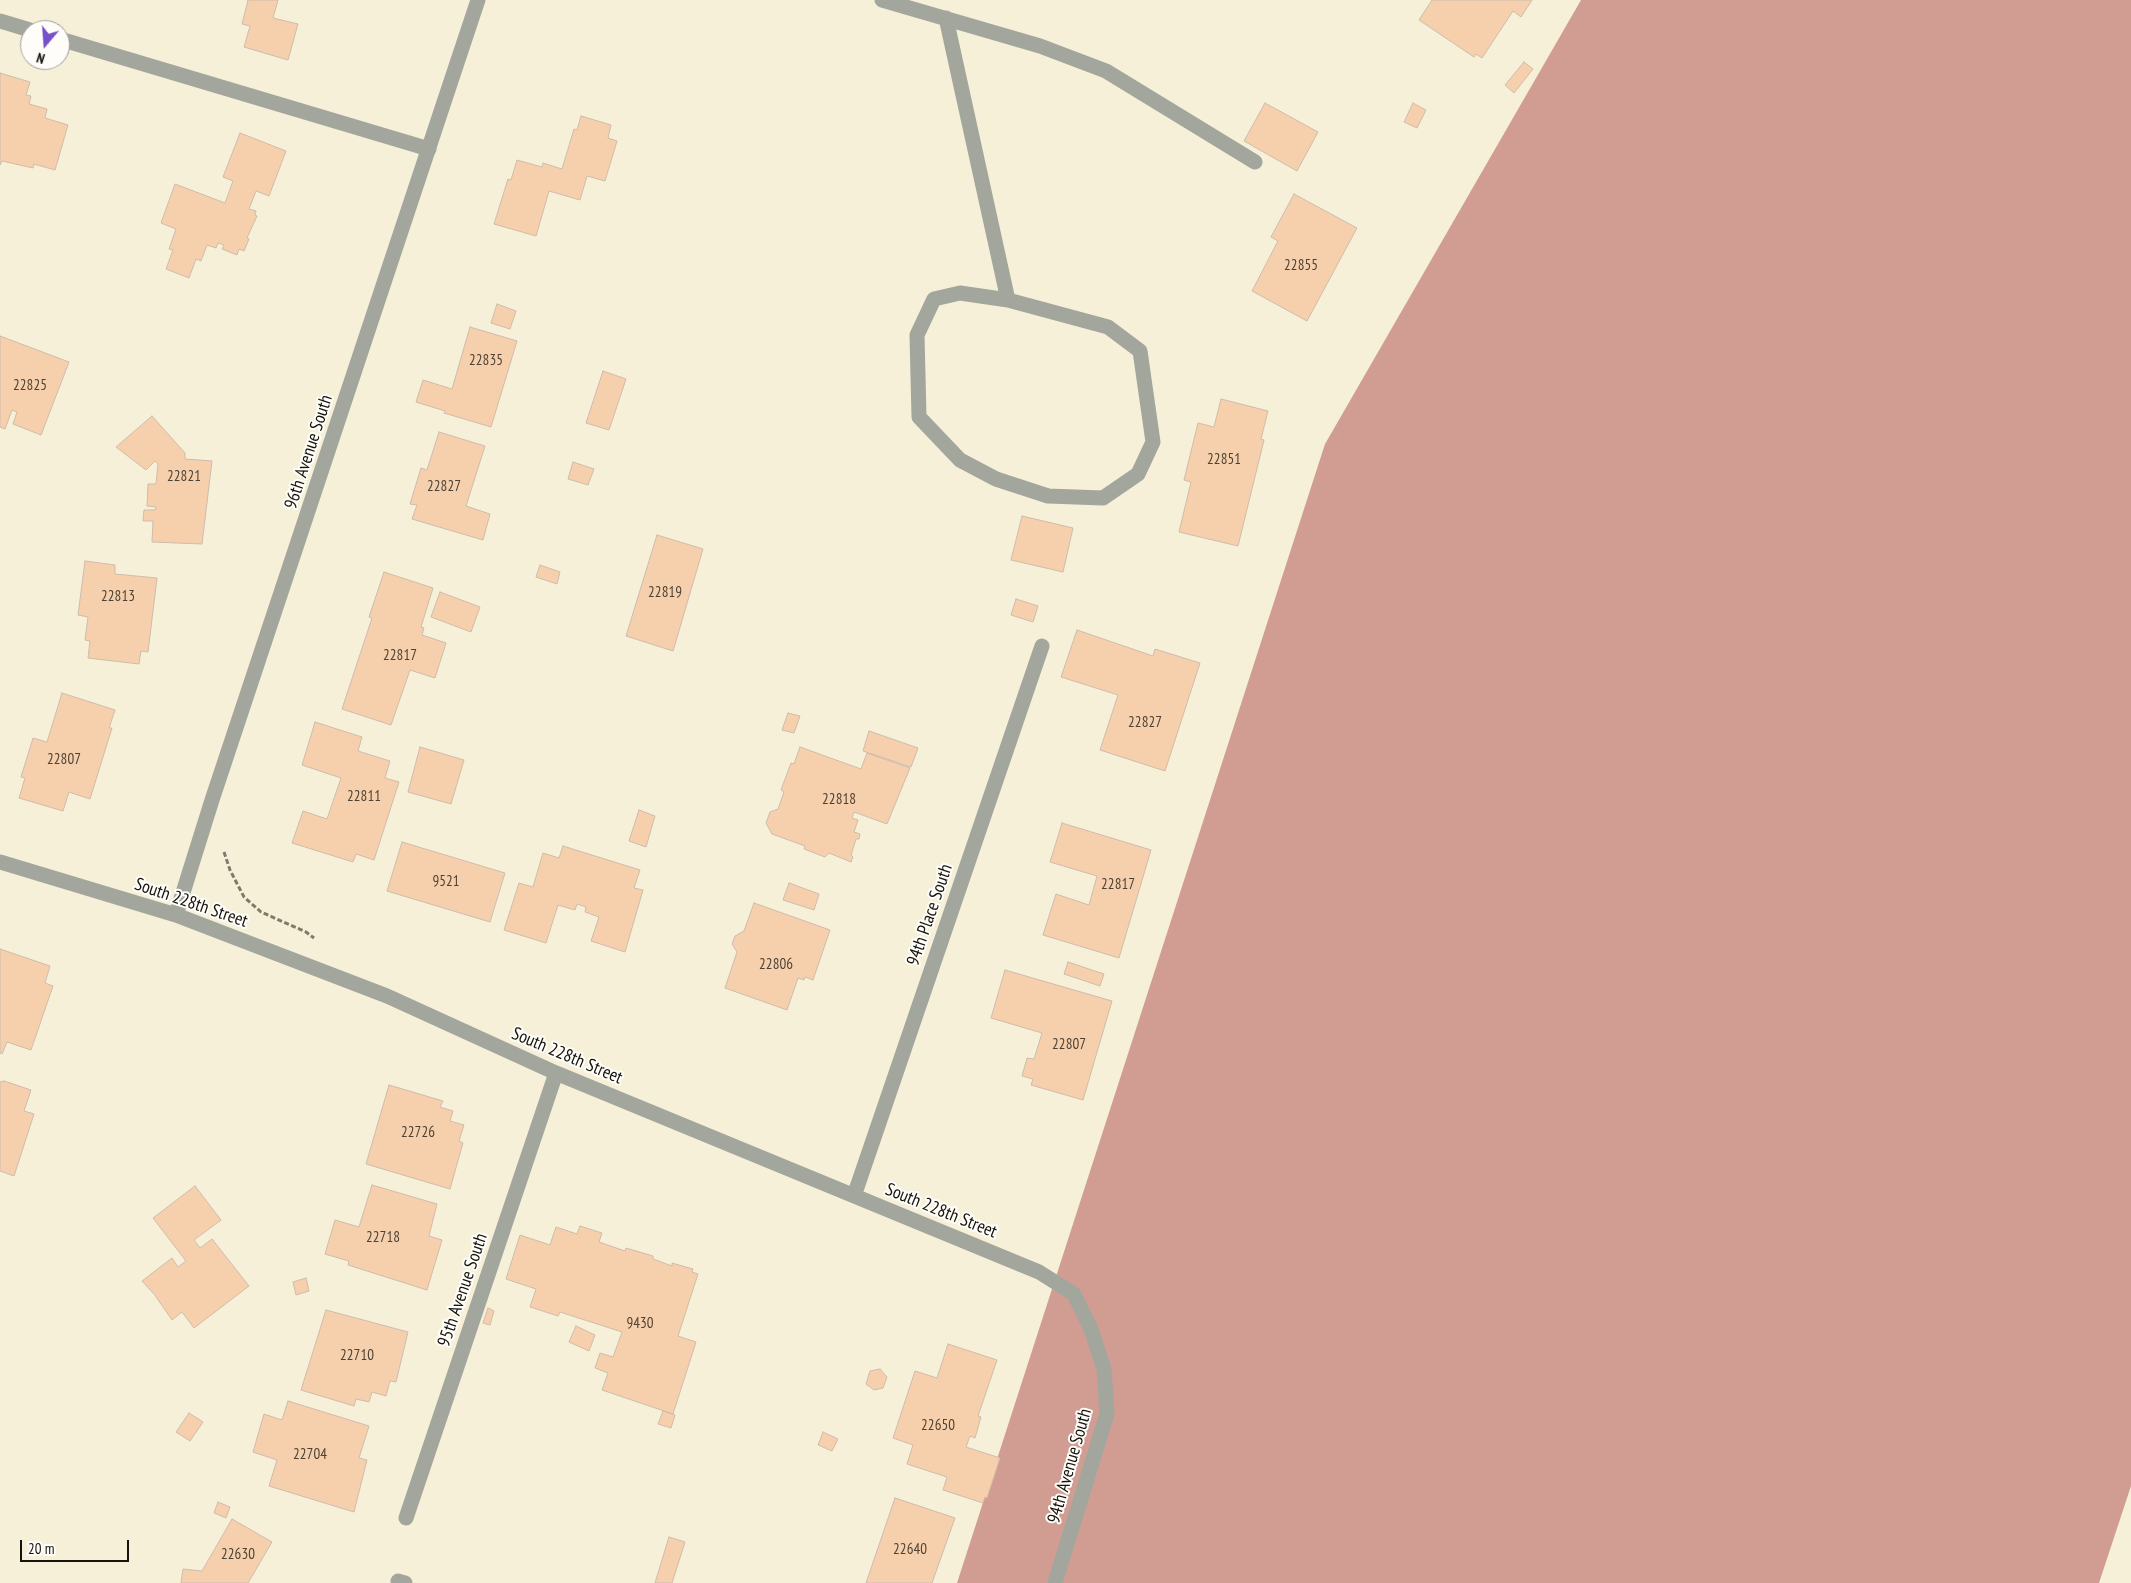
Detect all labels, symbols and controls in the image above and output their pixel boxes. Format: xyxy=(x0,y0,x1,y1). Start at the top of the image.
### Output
north arrow xyxy=(20,20,70,70)
text: N xyxy=(34,49,47,68)
house number: 22855 xyxy=(1284,257,1318,275)
house number: 22835 xyxy=(469,352,503,370)
house number: 22825 xyxy=(13,377,47,395)
street label: 96th Avenue South xyxy=(280,392,338,512)
house number: 22851 xyxy=(1207,451,1241,469)
house number: 22821 xyxy=(167,468,201,486)
house number: 22827 xyxy=(427,478,461,496)
house number: 22819 xyxy=(648,584,682,602)
house number: 22813 xyxy=(101,588,135,606)
house number: 22817 xyxy=(383,647,417,665)
house number: 22827 xyxy=(1128,714,1162,732)
house number: 22807 xyxy=(47,751,81,769)
house number: 22811 xyxy=(347,788,381,806)
house number: 22818 xyxy=(822,791,856,809)
street label: 94th Place South xyxy=(903,861,957,969)
house number: 9521 xyxy=(433,873,459,891)
street label: South 228th Street xyxy=(132,874,250,932)
house number: 22817 xyxy=(1101,876,1135,894)
house number: 22806 xyxy=(759,956,793,974)
street label: South 228th Street xyxy=(508,1023,626,1089)
house number: 22807 xyxy=(1052,1036,1086,1054)
house number: 22726 xyxy=(401,1124,435,1142)
street label: South 228th Street xyxy=(882,1179,1000,1243)
house number: 22718 xyxy=(366,1229,400,1247)
street label: 95th Avenue South xyxy=(434,1231,492,1349)
house number: 9430 xyxy=(627,1315,653,1333)
house number: 22710 xyxy=(340,1347,374,1365)
street label: 94th Avenue South xyxy=(1043,1406,1097,1526)
house number: 22650 xyxy=(921,1417,955,1435)
house number: 22704 xyxy=(293,1446,327,1464)
scale bar xyxy=(22,1530,131,1562)
text: 20 m xyxy=(28,1539,54,1558)
house number: 22640 xyxy=(893,1541,927,1559)
house number: 22630 xyxy=(221,1546,255,1564)

